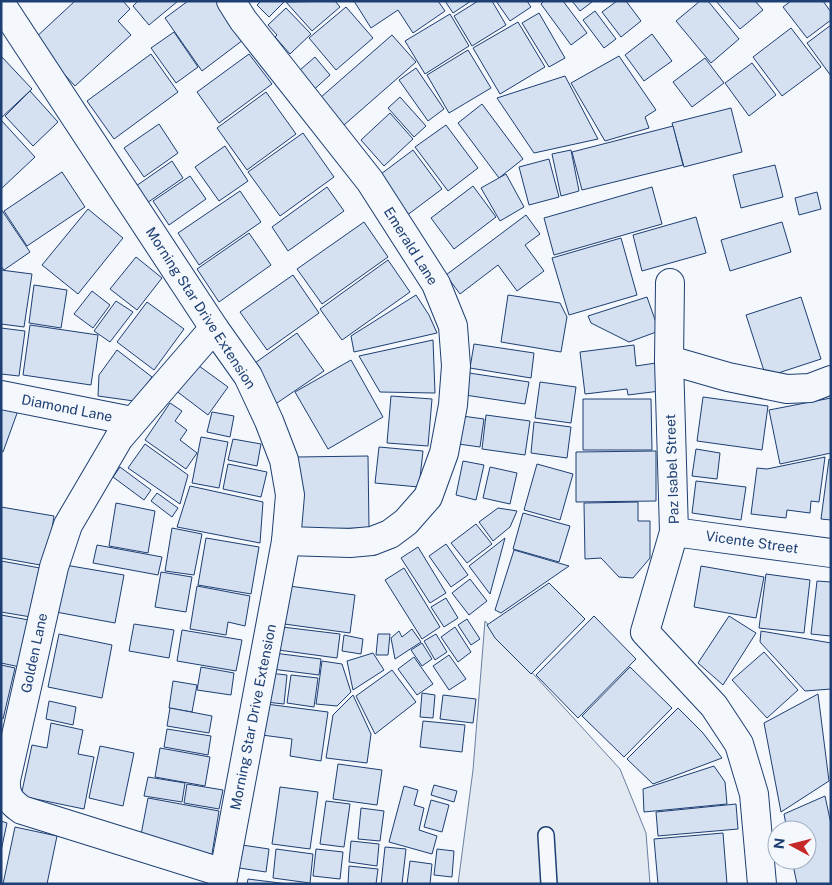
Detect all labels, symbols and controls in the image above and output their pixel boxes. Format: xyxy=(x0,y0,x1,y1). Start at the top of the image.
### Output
street label: Emerald Lane xyxy=(381,204,441,288)
street label: Morning Star Drive Extension xyxy=(143,224,259,392)
street label: Diamond Lane xyxy=(20,391,114,425)
street label: Paz Isabel Street xyxy=(662,414,682,524)
street label: Vicente Street xyxy=(705,528,799,556)
street label: Golden Lane xyxy=(18,611,50,694)
street label: Morning Star Drive Extension xyxy=(227,623,279,811)
north arrow xyxy=(767,820,817,870)
text: N xyxy=(770,837,788,850)

